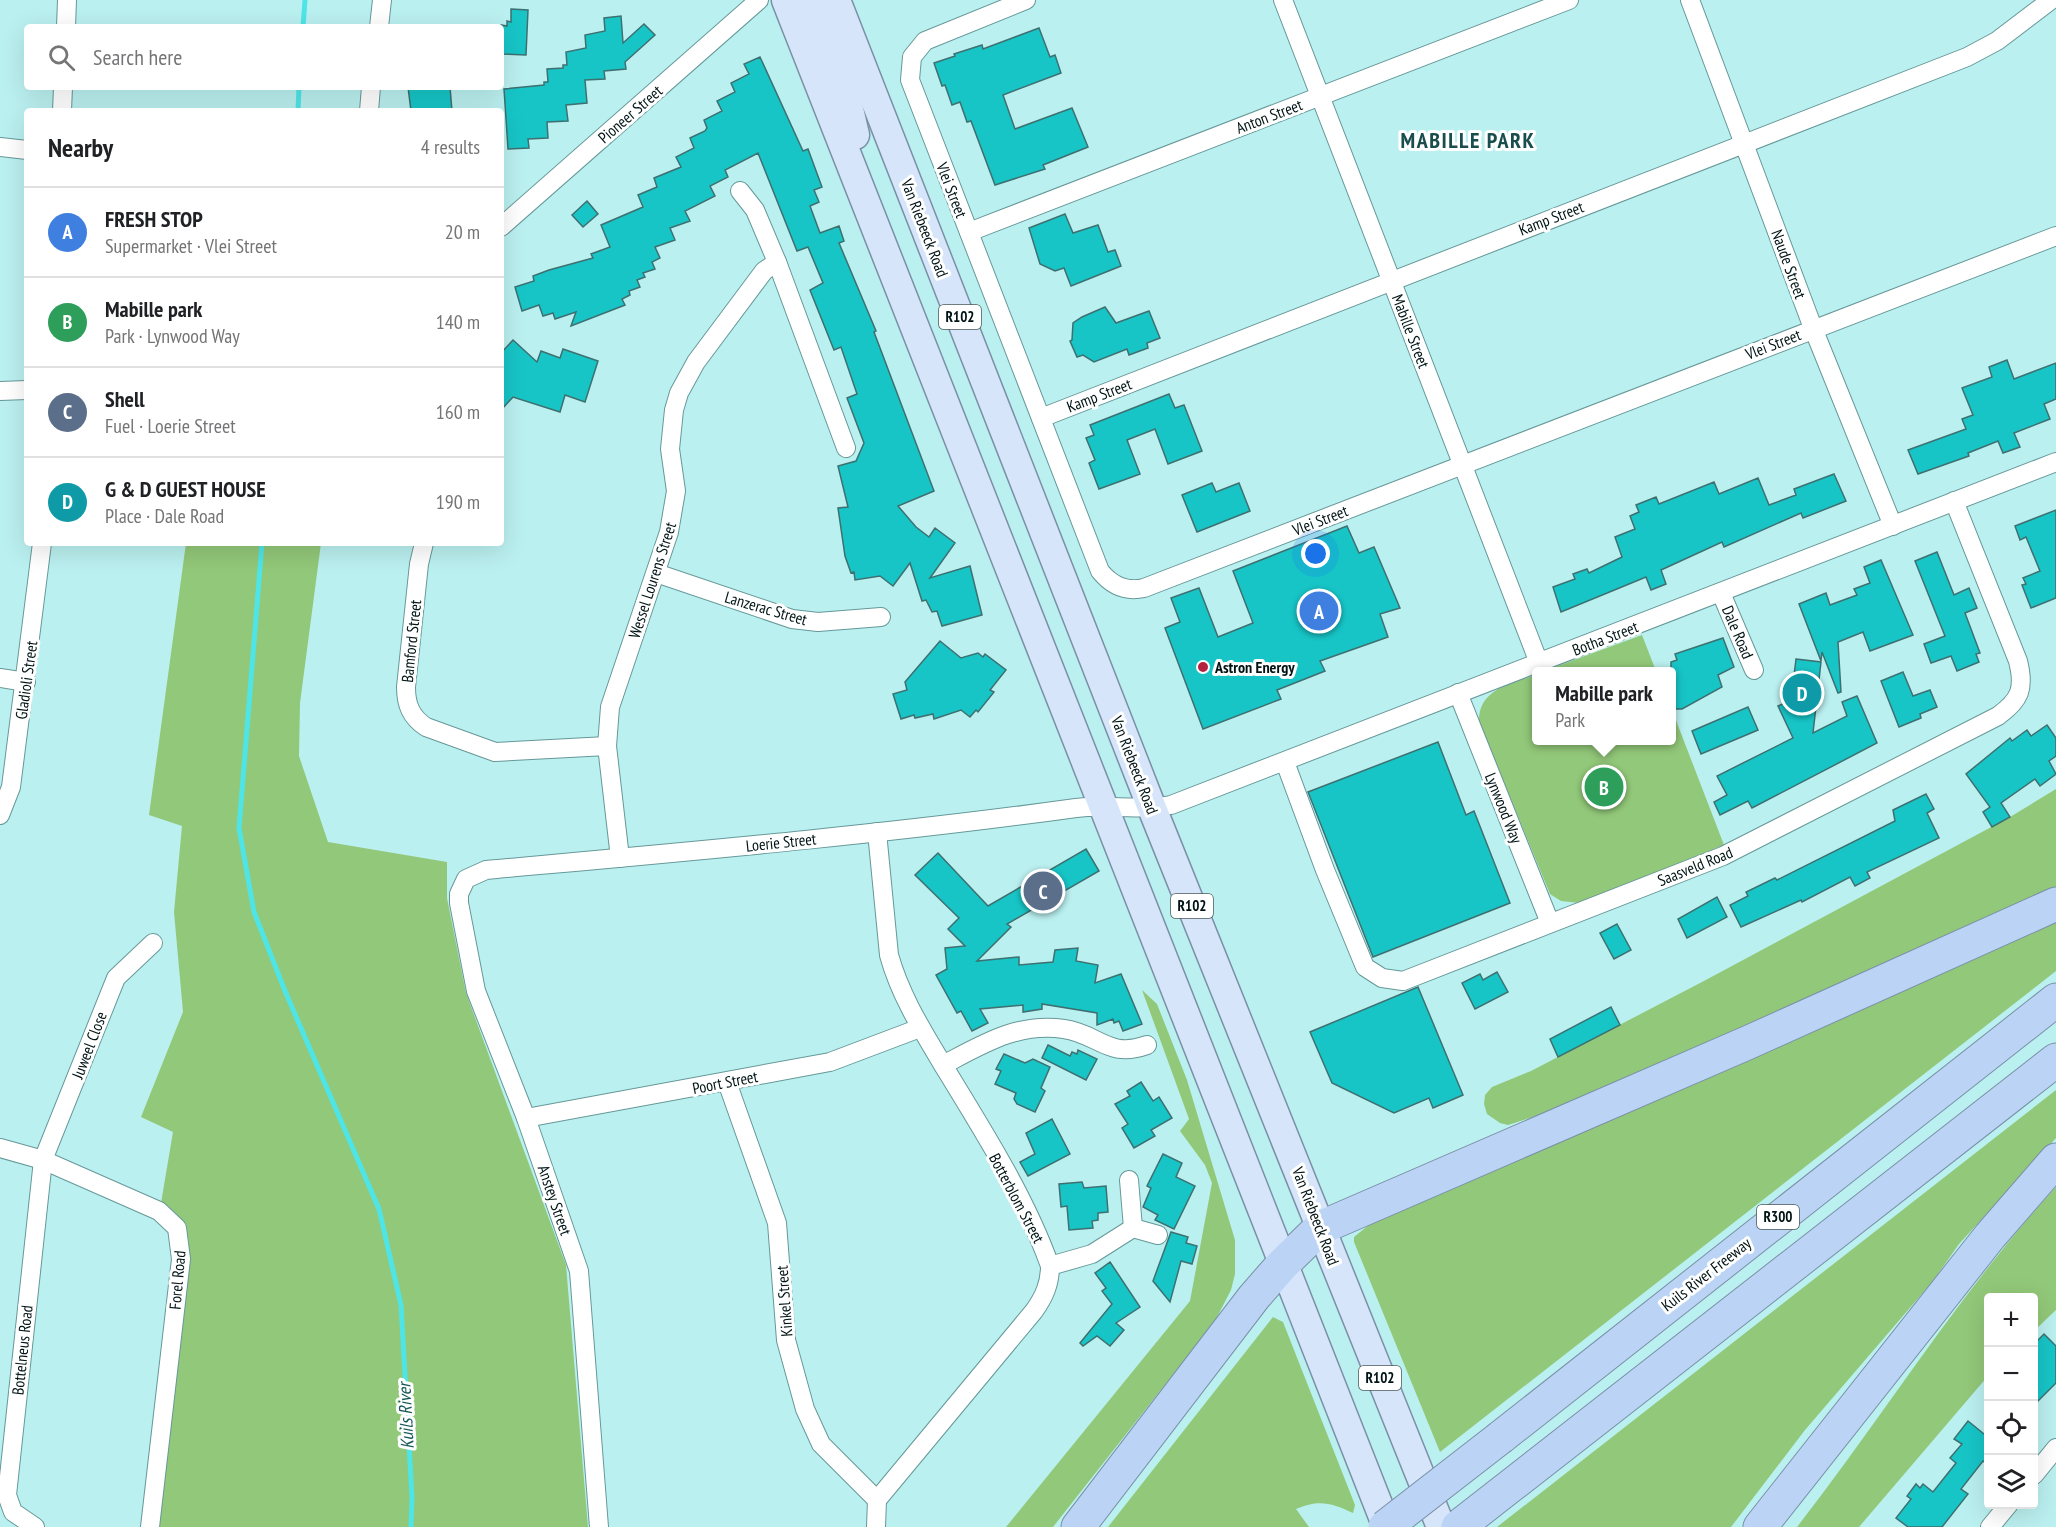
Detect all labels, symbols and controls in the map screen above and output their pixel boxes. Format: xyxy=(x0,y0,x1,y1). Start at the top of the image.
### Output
search box xyxy=(24,24,504,90)
icon: search xyxy=(45,41,78,74)
text: Search here xyxy=(93,43,182,71)
street label: Pioneer Street xyxy=(594,80,667,147)
street label: Anton Street xyxy=(1233,94,1305,138)
district label: MABILLE PARK xyxy=(1401,126,1535,154)
text: Nearby xyxy=(48,131,113,164)
text: 4 results xyxy=(421,134,480,160)
street label: Vlei Street xyxy=(932,159,972,221)
street label: Van Riebeeck Road xyxy=(897,175,953,280)
street label: Kamp Street xyxy=(1516,196,1587,239)
text: FRESH STOP xyxy=(105,205,203,233)
text: A xyxy=(62,219,73,245)
text: 20 m xyxy=(445,219,480,245)
street label: Naude Street xyxy=(1767,227,1811,302)
text: Supermarket · Vlei Street xyxy=(105,233,277,259)
street label: Mabille Street xyxy=(1388,291,1434,371)
text: Mabille park xyxy=(105,295,202,323)
road number: R102 xyxy=(939,305,981,329)
text: B xyxy=(63,309,72,335)
text: 140 m xyxy=(436,309,480,335)
text: Park · Lynwood Way xyxy=(105,323,240,349)
street label: Vlei Street xyxy=(1742,324,1804,364)
street label: Kamp Street xyxy=(1064,373,1135,416)
text: Shell xyxy=(105,385,145,413)
text: C xyxy=(63,399,72,425)
text: 160 m xyxy=(436,399,480,425)
text: Fuel · Loerie Street xyxy=(105,413,236,439)
text: G & D GUEST HOUSE xyxy=(105,475,266,503)
text: D xyxy=(62,489,73,515)
text: 190 m xyxy=(436,489,480,515)
street label: Vlei Street xyxy=(1289,500,1351,540)
text: Place · Dale Road xyxy=(105,503,224,529)
street label: Wessel Lourens Street xyxy=(624,519,680,641)
your location xyxy=(1301,539,1330,568)
street label: Lanzerac Street xyxy=(723,587,810,629)
pin: A xyxy=(1300,588,1338,634)
street label: Bamford Street xyxy=(397,598,425,683)
street label: Dale Road xyxy=(1718,602,1758,662)
street label: Botha Street xyxy=(1569,616,1641,660)
street label: Gladioli Street xyxy=(11,639,41,721)
place label: Astron Energy xyxy=(1214,657,1295,677)
marker: Astron Energy xyxy=(1196,660,1210,674)
popup xyxy=(1532,667,1676,745)
pin: D xyxy=(1782,670,1822,716)
text: Mabille park xyxy=(1555,679,1653,707)
text: Park xyxy=(1555,707,1585,733)
street label: Van Riebeeck Road xyxy=(1107,712,1163,817)
pin: B xyxy=(1584,764,1624,810)
street label: Lynwood Way xyxy=(1481,770,1527,846)
street label: Loerie Street xyxy=(745,828,818,856)
street label: Saasveld Road xyxy=(1655,842,1736,890)
pin: C xyxy=(1024,868,1062,914)
road number: R102 xyxy=(1171,894,1213,918)
street label: Juweel Close xyxy=(67,1009,111,1082)
street label: Poort Street xyxy=(691,1066,760,1098)
street label: Botterblom Street xyxy=(985,1150,1049,1247)
street label: Anstey Street xyxy=(534,1162,576,1238)
street label: Van Riebeeck Road xyxy=(1288,1163,1344,1268)
road number: R300 xyxy=(1757,1205,1799,1229)
street label: Kuils River Freeway xyxy=(1657,1233,1755,1315)
street label: Forel Road xyxy=(164,1250,190,1310)
street label: Kinkel Street xyxy=(771,1264,796,1337)
map controls xyxy=(1984,1293,2038,1509)
button: + xyxy=(1984,1293,2038,1347)
street label: Bottelneus Road xyxy=(7,1304,37,1396)
button: − xyxy=(1984,1347,2038,1401)
road number: R102 xyxy=(1359,1366,1401,1390)
water label: Kuils River xyxy=(392,1379,419,1450)
button: locate xyxy=(1984,1401,2038,1455)
button: layers xyxy=(1984,1455,2038,1509)

